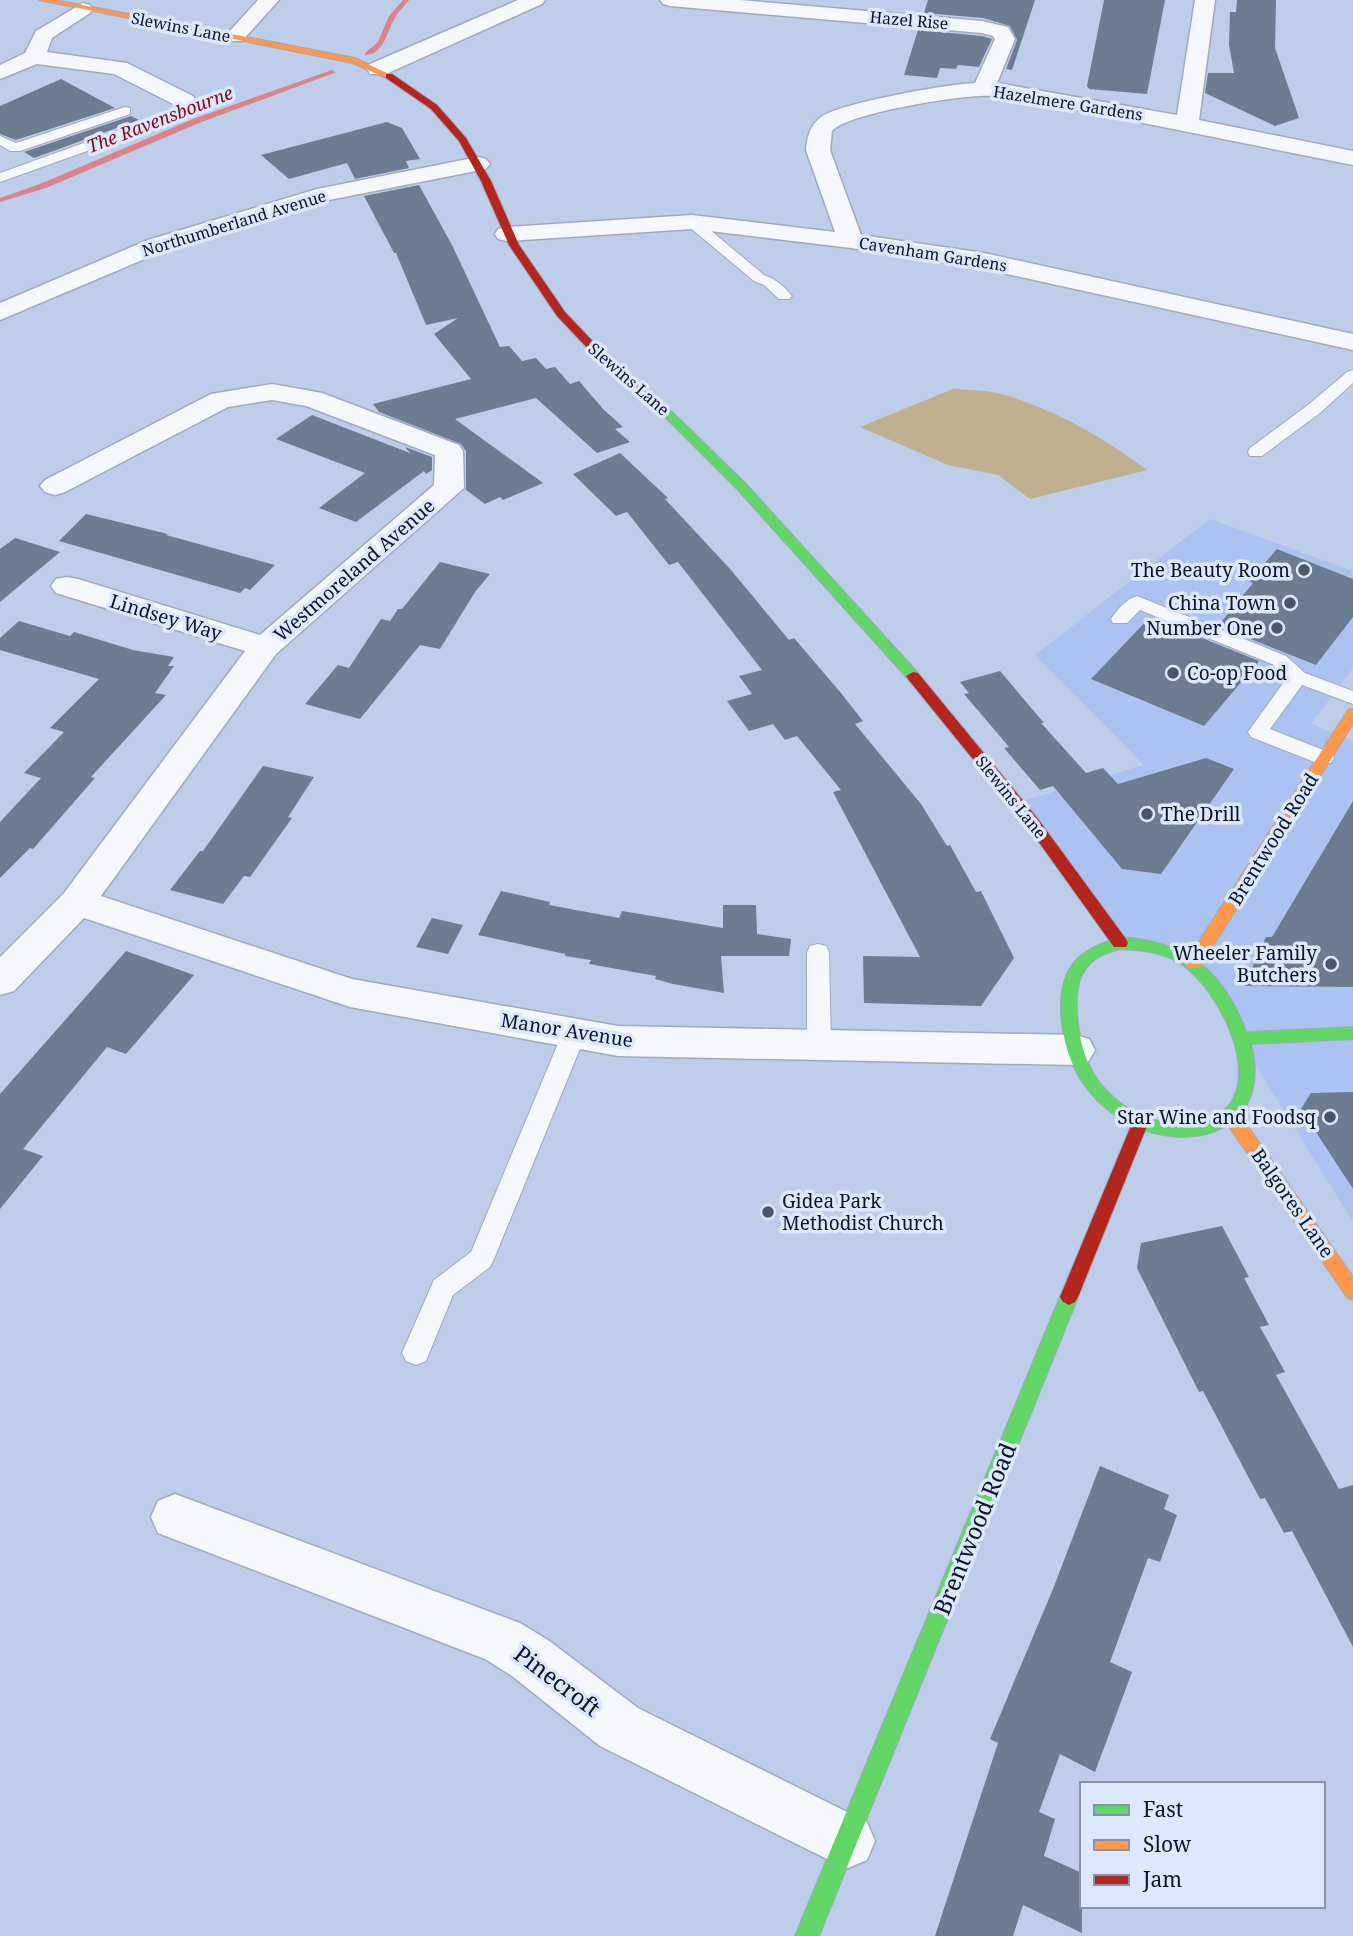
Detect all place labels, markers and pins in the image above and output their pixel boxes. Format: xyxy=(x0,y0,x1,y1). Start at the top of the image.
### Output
place label: The Beauty Room xyxy=(1131,557,1290,583)
marker: The Beauty Room xyxy=(1296,562,1312,578)
place label: China Town xyxy=(1168,590,1276,616)
marker: China Town xyxy=(1282,595,1298,611)
place label: Number One xyxy=(1146,615,1263,641)
marker: Number One xyxy=(1269,620,1285,636)
place label: Co-op Food xyxy=(1187,660,1287,686)
marker: Co-op Food xyxy=(1165,665,1181,681)
place label: The Drill xyxy=(1161,801,1241,827)
marker: The Drill xyxy=(1139,806,1155,822)
place label: Wheeler Family Butchers xyxy=(1173,940,1317,988)
marker: Wheeler Family Butchers xyxy=(1323,956,1339,972)
place label: Star Wine and Foodsq xyxy=(1117,1104,1316,1130)
marker: Star Wine and Foodsq xyxy=(1322,1109,1338,1125)
place label: Gidea Park Methodist Church xyxy=(782,1188,944,1236)
marker: Gidea Park Methodist Church xyxy=(760,1204,776,1220)

